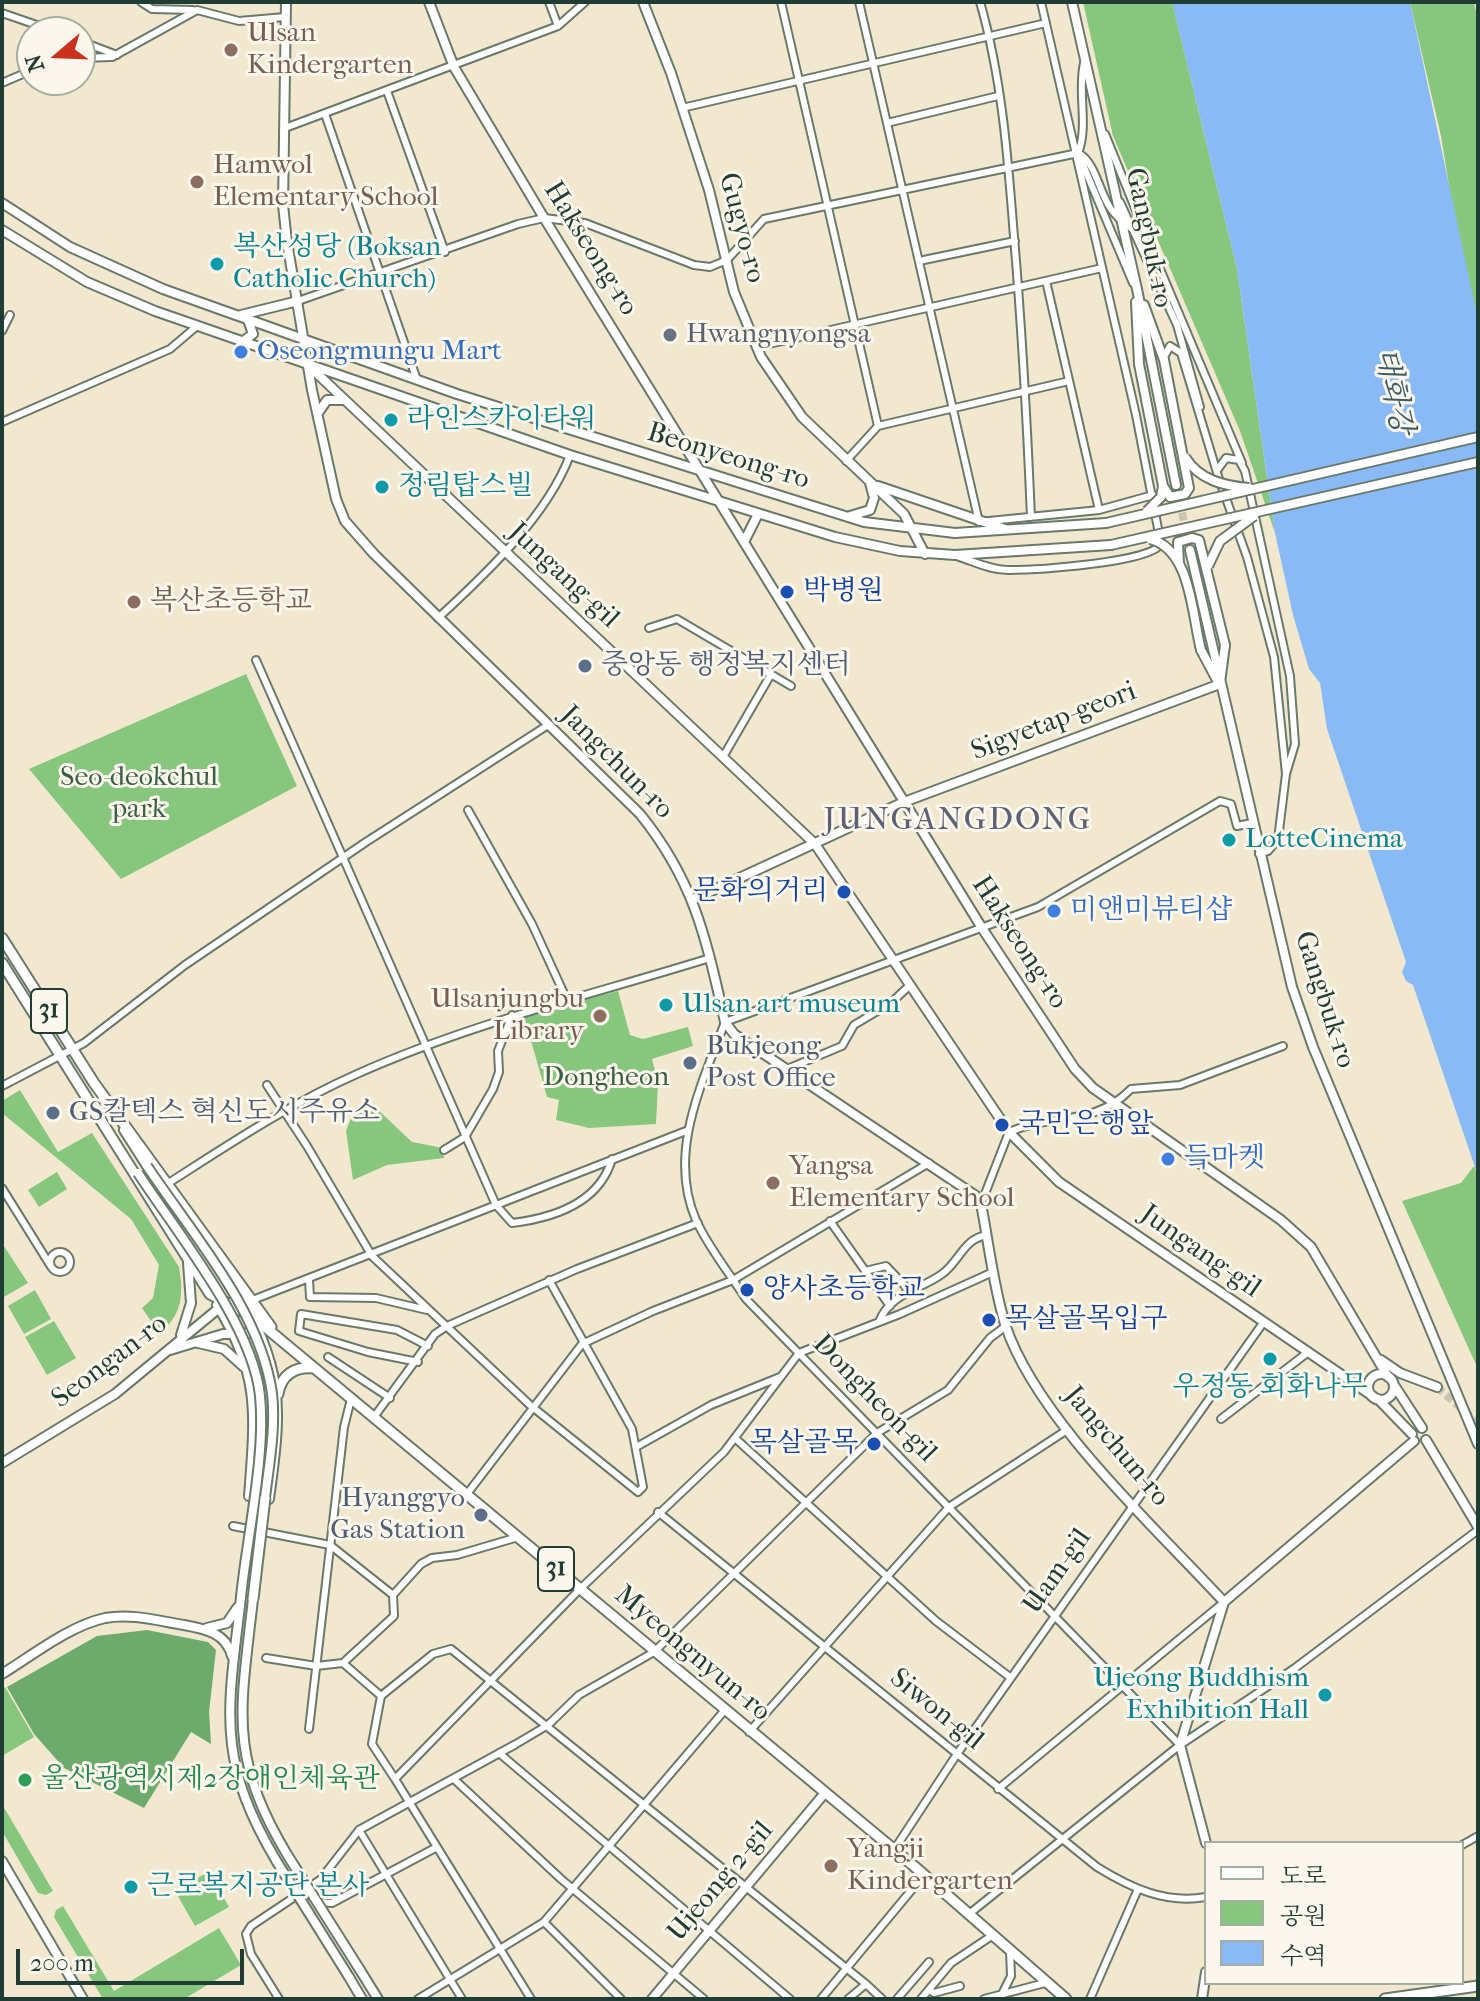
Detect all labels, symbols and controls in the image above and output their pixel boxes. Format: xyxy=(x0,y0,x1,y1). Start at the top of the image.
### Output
north arrow xyxy=(16,16,96,96)
place label: Ulsan Kindergarten xyxy=(247,17,413,83)
marker: Ulsan Kindergarten xyxy=(222,41,240,59)
text: N xyxy=(20,51,50,75)
place label: Hamwol Elementary School xyxy=(213,149,439,215)
street label: Gangbuk-ro xyxy=(1117,165,1179,311)
street label: Gugyo-ro xyxy=(710,169,772,287)
marker: Hamwol Elementary School xyxy=(188,173,206,191)
street label: Hakseong-ro xyxy=(535,176,645,322)
place label: 복산성당 (Boksan Catholic Church) xyxy=(233,231,441,297)
marker: 복산성당 (Boksan Catholic Church) xyxy=(208,255,226,273)
place label: Hwangnyongsa xyxy=(686,318,871,352)
marker: Hwangnyongsa xyxy=(661,326,679,344)
place label: Oseongmungu Mart xyxy=(257,335,502,369)
marker: Oseongmungu Mart xyxy=(232,343,250,361)
water label: 태화강 xyxy=(1365,345,1419,437)
place label: 라인스카이타워 xyxy=(407,403,596,437)
marker: 라인스카이타워 xyxy=(382,411,400,429)
street label: Beonyeong-ro xyxy=(643,416,813,498)
place label: 정림탑스빌 xyxy=(398,470,533,504)
marker: 정림탑스빌 xyxy=(373,478,391,496)
street label: Jungang-gil xyxy=(500,516,626,636)
place label: 박병원 xyxy=(803,575,884,609)
marker: 박병원 xyxy=(778,583,796,601)
place label: 복산초등학교 xyxy=(150,585,312,619)
marker: 복산초등학교 xyxy=(125,593,143,611)
place label: 중앙동 행정복지센터 xyxy=(601,649,850,683)
marker: 중앙동 행정복지센터 xyxy=(576,657,594,675)
street label: Sigyetap-geori xyxy=(967,675,1141,769)
street label: Jangchun-ro xyxy=(552,699,680,827)
park label: Seo-deokchul park xyxy=(60,761,218,827)
district label: JUNGANGDONG xyxy=(824,802,1092,840)
place label: LotteCinema xyxy=(1245,823,1403,857)
marker: LotteCinema xyxy=(1220,831,1238,849)
street label: Hakseong-ro xyxy=(964,870,1074,1016)
place label: 문화의거리 xyxy=(693,875,828,909)
marker: 문화의거리 xyxy=(835,883,853,901)
place label: 미앤미뷰티샵 xyxy=(1070,894,1232,928)
marker: 미앤미뷰티샵 xyxy=(1045,902,1063,920)
street label: Gangbuk-ro xyxy=(1286,927,1362,1073)
place label: Ulsanjungbu Library xyxy=(431,983,584,1049)
place label: Ulsan art museum xyxy=(682,988,900,1022)
road number: 31 xyxy=(31,989,67,1033)
marker: Ulsan art museum xyxy=(657,996,675,1014)
marker: Ulsanjungbu Library xyxy=(591,1007,609,1025)
place label: Bukjeong Post Office xyxy=(706,1030,836,1096)
marker: Bukjeong Post Office xyxy=(681,1054,699,1072)
park label: Dongheon xyxy=(543,1061,669,1095)
place label: GS칼텍스 혁신도시주유소 xyxy=(69,1096,380,1130)
marker: GS칼텍스 혁신도시주유소 xyxy=(44,1104,62,1122)
place label: 국민은행앞 xyxy=(1018,1108,1153,1142)
marker: 국민은행앞 xyxy=(993,1116,1011,1134)
place label: 듴마켓 xyxy=(1184,1142,1265,1176)
place label: Yangsa Elementary School xyxy=(789,1150,1015,1216)
marker: 듴마켓 xyxy=(1159,1150,1177,1168)
marker: Yangsa Elementary School xyxy=(764,1174,782,1192)
street label: Jungang-gil xyxy=(1133,1198,1267,1306)
place label: 양사초등학교 xyxy=(763,1273,925,1307)
marker: 양사초등학교 xyxy=(738,1281,756,1299)
place label: 목살골목입구 xyxy=(1005,1303,1167,1337)
street label: Seongan-ro xyxy=(46,1308,174,1416)
marker: 목살골목입구 xyxy=(980,1311,998,1329)
street label: Dongheon-gil xyxy=(805,1328,943,1470)
marker: 우정동 회화나무 xyxy=(1261,1350,1279,1368)
place label: 우정동 회화나무 xyxy=(1172,1371,1368,1405)
street label: Jangchun-ro xyxy=(1056,1380,1176,1514)
place label: 목살골목 xyxy=(750,1427,858,1461)
marker: 목살골목 xyxy=(865,1435,883,1453)
place label: Hyanggyo Gas Station xyxy=(330,1482,465,1548)
marker: Hyanggyo Gas Station xyxy=(472,1506,490,1524)
street label: Uam-gil xyxy=(1017,1523,1099,1621)
road number: 31 xyxy=(538,1547,574,1591)
street label: Myeongnyun-ro xyxy=(607,1579,777,1729)
street label: Siwon-gil xyxy=(882,1662,990,1758)
place label: Ujeong Buddhism Exhibition Hall xyxy=(1093,1662,1309,1728)
marker: Ujeong Buddhism Exhibition Hall xyxy=(1316,1686,1334,1704)
place label: 울산광역시제2장애인체육관 xyxy=(41,1763,380,1797)
marker: 울산광역시제2장애인체육관 xyxy=(16,1771,34,1789)
street label: Ujeong 2-gil xyxy=(661,1815,781,1949)
place label: Yangji Kindergarten xyxy=(847,1833,1013,1899)
legend xyxy=(1204,1841,1464,1985)
marker: Yangji Kindergarten xyxy=(822,1857,840,1875)
text: 도로 xyxy=(1280,1862,1326,1890)
place label: 근로복지공단 본사 xyxy=(147,1870,369,1904)
marker: 근로복지공단 본사 xyxy=(122,1878,140,1896)
text: 공원 xyxy=(1280,1902,1326,1930)
scale bar xyxy=(20,1933,248,1983)
text: 수역 xyxy=(1280,1942,1326,1970)
text: 200 m xyxy=(30,1949,94,1977)

